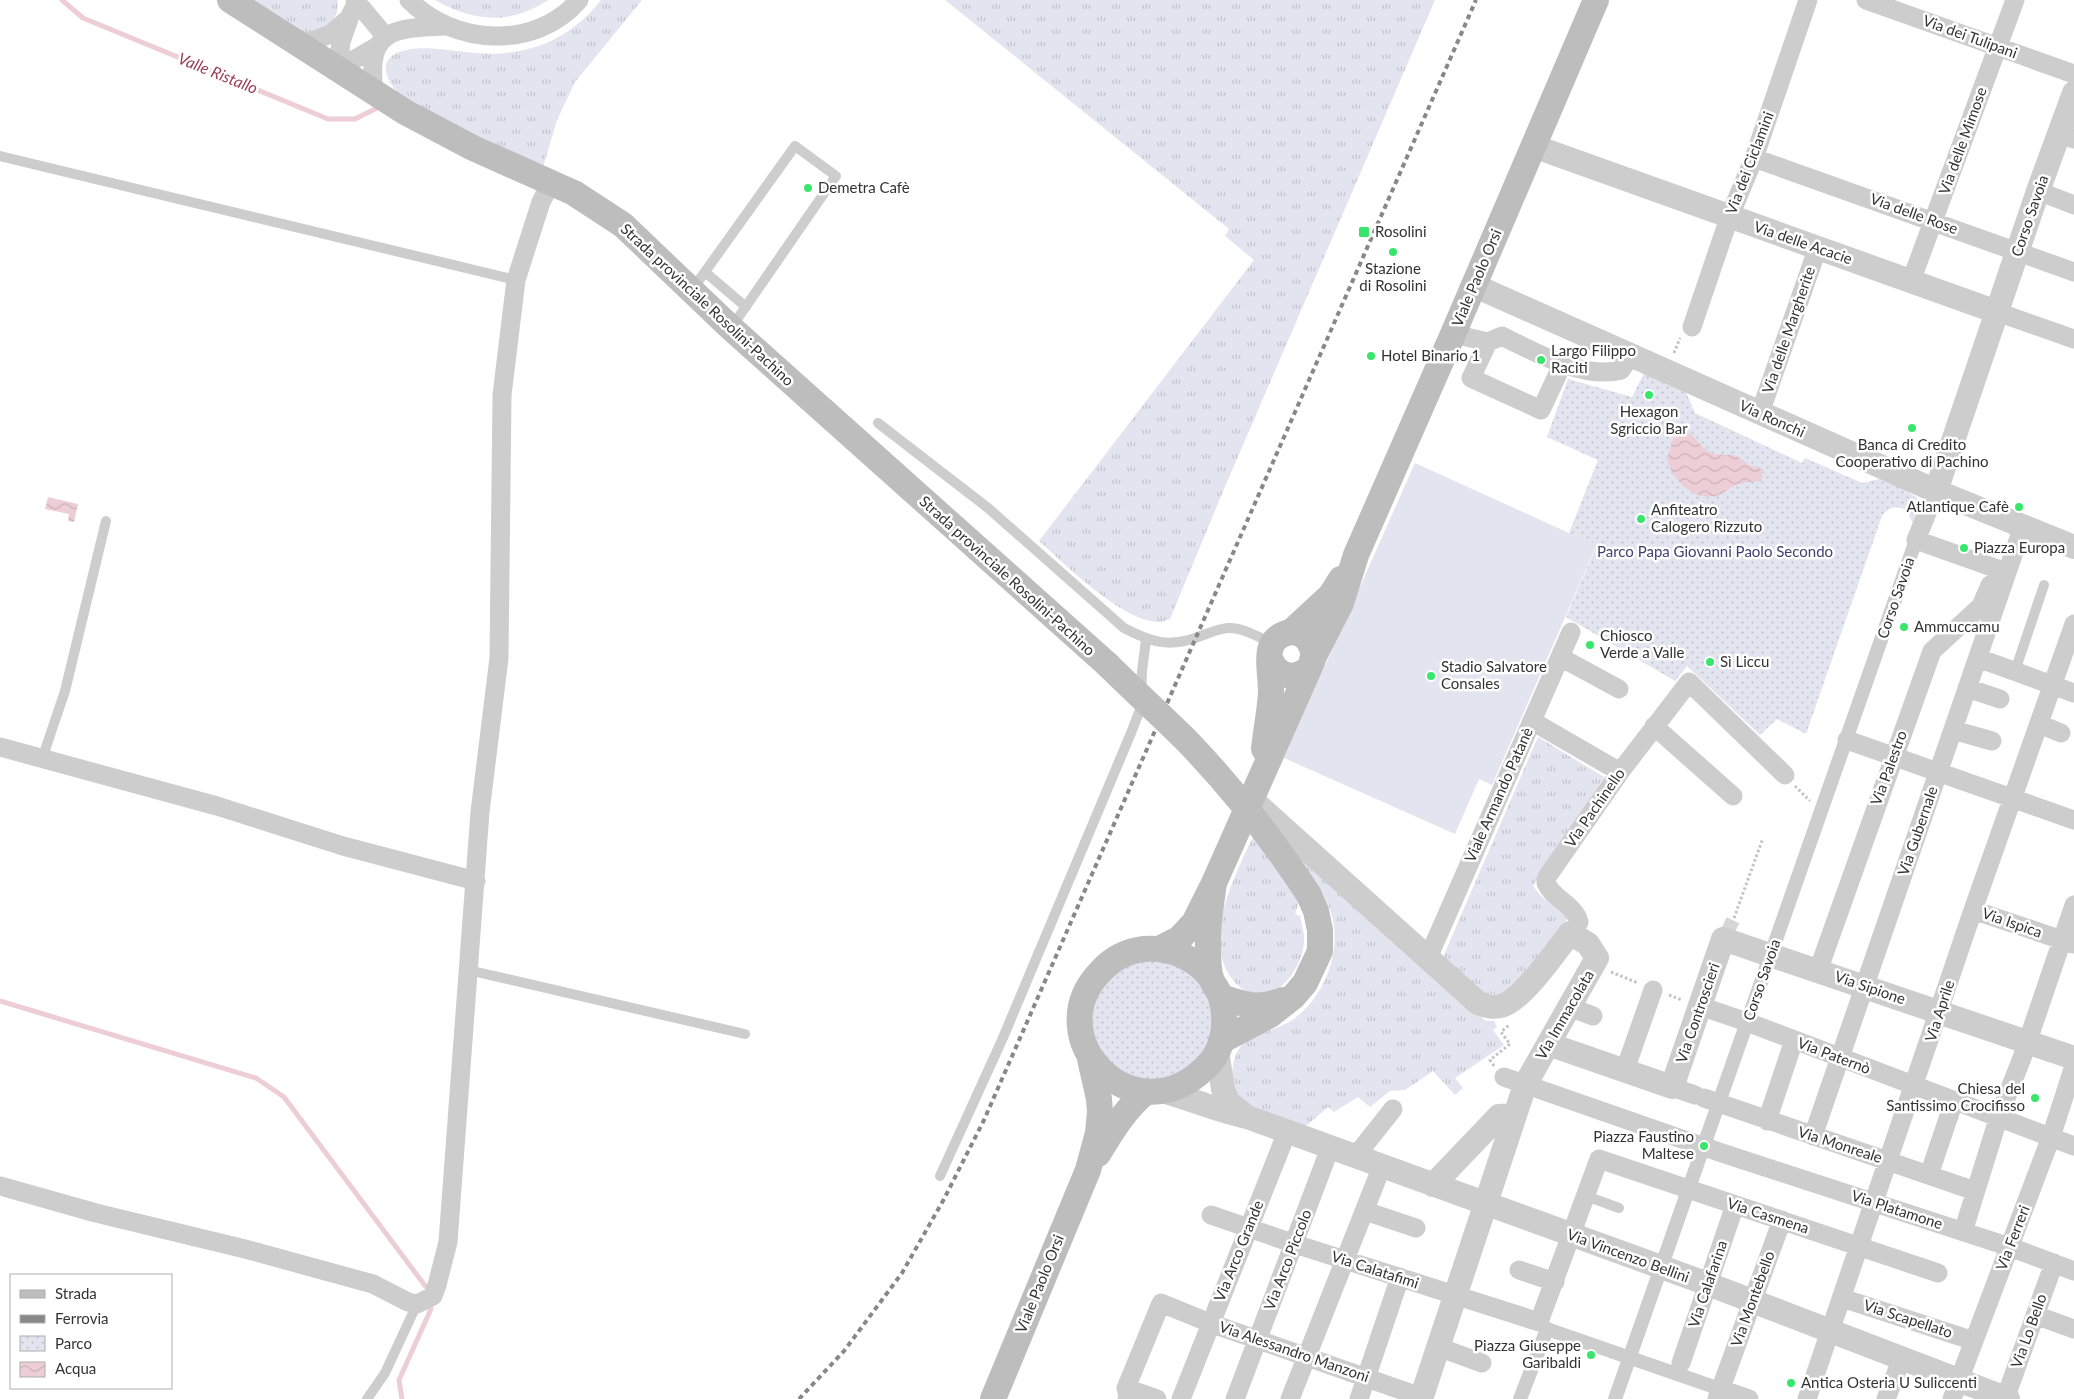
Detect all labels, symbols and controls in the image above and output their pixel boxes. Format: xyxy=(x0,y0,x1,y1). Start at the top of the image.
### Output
street label: Via dei Tulipani xyxy=(1921,11,2020,61)
water label: Valle Ristallo xyxy=(176,48,261,97)
street label: Via delle Mimose xyxy=(1934,84,1990,197)
street label: Via dei Ciclamini xyxy=(1721,109,1777,217)
street label: Corso Savoia xyxy=(2007,173,2051,259)
place label: Demetra Cafè xyxy=(818,178,910,196)
marker: Demetra Cafè xyxy=(802,182,814,194)
street label: Via delle Rose xyxy=(1868,189,1961,237)
street label: Via delle Acacie xyxy=(1752,217,1855,267)
street label: Strada provinciale Rosolini-Pachino xyxy=(617,219,798,389)
place label: Rosolini xyxy=(1375,222,1427,240)
marker: Rosolini xyxy=(1357,225,1371,239)
street label: Viale Paolo Orsi xyxy=(1447,226,1505,329)
marker: Stazione di Rosolini xyxy=(1387,246,1399,258)
place label: Stazione di Rosolini xyxy=(1359,259,1427,294)
street label: Via delle Margherite xyxy=(1758,264,1818,396)
place label: Largo Filippo Raciti xyxy=(1551,341,1636,376)
place label: Hotel Binario 1 xyxy=(1381,346,1480,364)
marker: Hotel Binario 1 xyxy=(1365,350,1377,362)
marker: Largo Filippo Raciti xyxy=(1535,354,1547,366)
marker: Hexagon Sgriccio Bar xyxy=(1643,389,1655,401)
street label: Via Ronchi xyxy=(1737,396,1808,441)
place label: Hexagon Sgriccio Bar xyxy=(1610,402,1688,437)
marker: Banca di Credito Cooperativo di Pachino xyxy=(1906,422,1918,434)
place label: Banca di Credito Cooperativo di Pachino xyxy=(1835,435,1989,470)
street label: Strada provinciale Rosolini-Pachino xyxy=(916,492,1099,659)
place label: Atlantique Cafè xyxy=(1907,497,2009,515)
place label: Anfiteatro Calogero Rizzuto xyxy=(1651,500,1762,535)
marker: Atlantique Cafè xyxy=(2013,501,2025,513)
marker: Anfiteatro Calogero Rizzuto xyxy=(1635,513,1647,525)
place label: Piazza Europa xyxy=(1974,538,2065,556)
park label: Parco Papa Giovanni Paolo Secondo xyxy=(1597,542,1833,560)
marker: Piazza Europa xyxy=(1958,542,1970,554)
street label: Corso Savoia xyxy=(1873,555,1917,641)
place label: Ammuccamu xyxy=(1914,617,2000,635)
marker: Ammuccamu xyxy=(1898,621,1910,633)
place label: Chiosco Verde a Valle xyxy=(1600,626,1685,661)
marker: Chiosco Verde a Valle xyxy=(1584,639,1596,651)
place label: Sì Liccu xyxy=(1720,652,1769,670)
marker: Sì Liccu xyxy=(1704,656,1716,668)
place label: Stadio Salvatore Consales xyxy=(1441,657,1547,692)
marker: Stadio Salvatore Consales xyxy=(1425,670,1437,682)
street label: Viale Armando Patanè xyxy=(1460,724,1536,865)
street label: Via Palestro xyxy=(1866,728,1910,808)
street label: Via Pachinello xyxy=(1560,764,1628,850)
street label: Via Gubernale xyxy=(1893,784,1941,878)
street label: Via Ispica xyxy=(1980,903,2045,941)
street label: Corso Savoia xyxy=(1739,937,1783,1023)
street label: Via Controscieri xyxy=(1671,960,1723,1065)
street label: Via Immacolata xyxy=(1531,966,1597,1063)
street label: Via Sipione xyxy=(1833,967,1908,1008)
street label: Via Aprile xyxy=(1921,978,1957,1044)
street label: Via Paternò xyxy=(1795,1033,1873,1077)
place label: Chiesa del Santissimo Crocifisso xyxy=(1886,1079,2025,1114)
marker: Chiesa del Santissimo Crocifisso xyxy=(2029,1092,2041,1104)
street label: Via Monreale xyxy=(1796,1122,1885,1166)
place label: Piazza Faustino Maltese xyxy=(1593,1127,1694,1162)
marker: Piazza Faustino Maltese xyxy=(1698,1140,1710,1152)
street label: Via Platamone xyxy=(1849,1186,1945,1232)
street label: Via Casmena xyxy=(1725,1193,1812,1237)
street label: Via Arco Grande xyxy=(1210,1197,1267,1304)
street label: Via Ferreri xyxy=(1991,1202,2033,1273)
street label: Via Arco Piccolo xyxy=(1260,1207,1315,1313)
street label: Via Vincenzo Bellini xyxy=(1565,1225,1692,1286)
street label: Viale Paolo Orsi xyxy=(1011,1232,1067,1335)
street label: Via Calafarina xyxy=(1684,1238,1730,1330)
street label: Via Calatafimi xyxy=(1329,1246,1421,1292)
street label: Via Montebello xyxy=(1726,1248,1778,1349)
legend xyxy=(10,1274,172,1389)
text: Strada xyxy=(55,1284,97,1302)
street label: Via Lo Bello xyxy=(2006,1291,2050,1370)
street label: Via Scapellato xyxy=(1862,1295,1955,1341)
text: Ferrovia xyxy=(55,1309,108,1327)
street label: Via Alessandro Manzoni xyxy=(1217,1317,1372,1385)
text: Parco xyxy=(55,1334,92,1352)
place label: Piazza Giuseppe Garibaldi xyxy=(1474,1336,1581,1371)
marker: Piazza Giuseppe Garibaldi xyxy=(1585,1349,1597,1361)
text: Acqua xyxy=(55,1359,96,1377)
place label: Antica Osteria U Suliccenti xyxy=(1801,1373,1977,1391)
marker: Antica Osteria U Suliccenti xyxy=(1785,1377,1797,1389)

